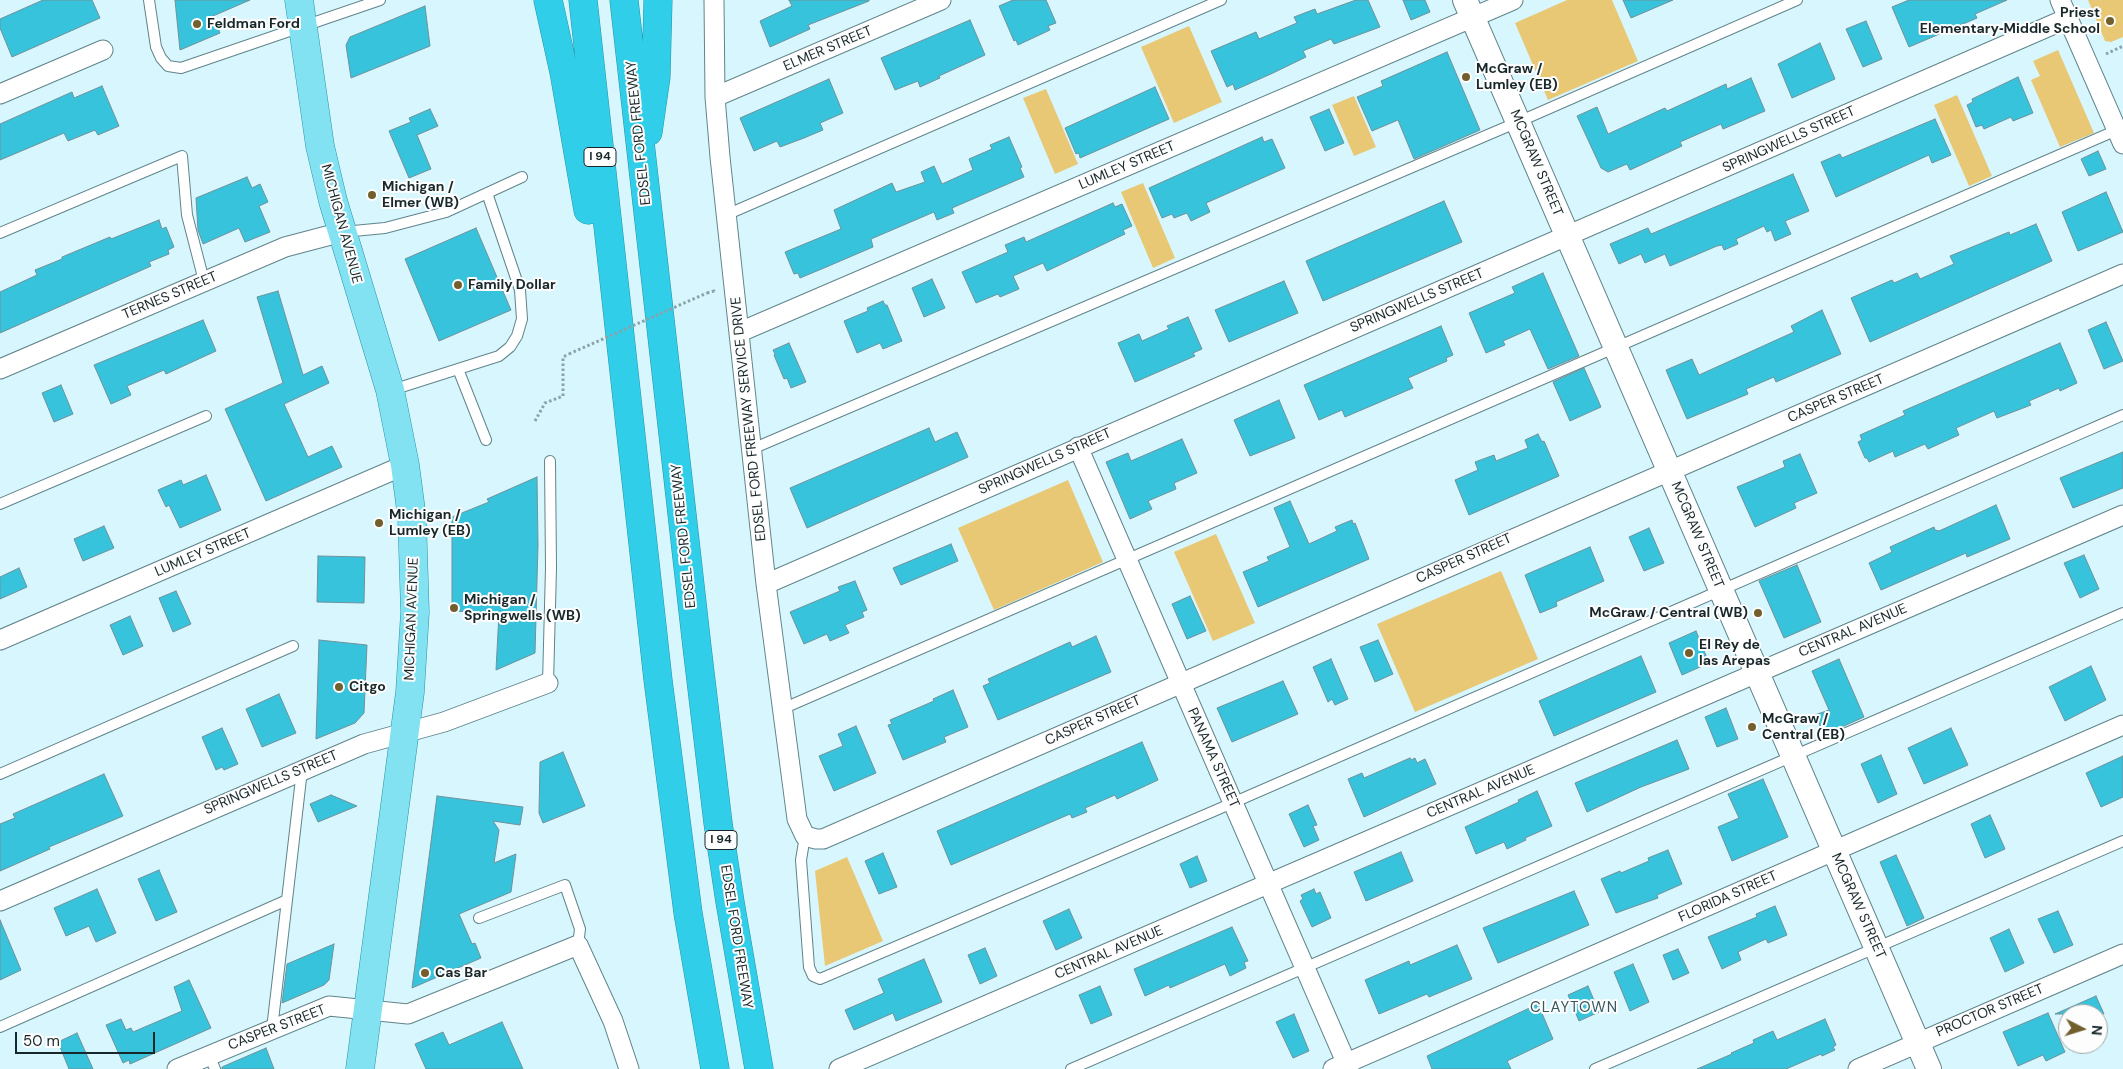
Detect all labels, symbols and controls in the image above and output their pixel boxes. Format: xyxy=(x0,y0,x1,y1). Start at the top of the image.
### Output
place label: Priest Elementary‑Middle School xyxy=(1920,5,2100,38)
marker: Priest Elementary‑Middle School xyxy=(2104,15,2116,27)
place label: Feldman Ford xyxy=(207,16,300,32)
marker: Feldman Ford xyxy=(191,18,203,30)
street label: ELMER STREET xyxy=(781,23,875,75)
street label: EDSEL FORD FREEWAY xyxy=(623,60,655,206)
place label: McGraw / Lumley (EB) xyxy=(1476,61,1558,94)
marker: McGraw / Lumley (EB) xyxy=(1460,71,1472,83)
street label: SPRINGWELLS STREET xyxy=(1720,103,1858,177)
street label: MCGRAW STREET xyxy=(1506,107,1566,219)
street label: LUMLEY STREET xyxy=(1076,138,1178,194)
road number: I 94 xyxy=(584,148,616,166)
street label: MICHIGAN AVENUE xyxy=(317,162,365,286)
place label: Michigan / Elmer (WB) xyxy=(382,179,459,212)
marker: Michigan / Elmer (WB) xyxy=(366,189,378,201)
street label: SPRINGWELLS STREET xyxy=(1348,265,1486,337)
street label: TERNES STREET xyxy=(120,268,220,324)
place label: Family Dollar xyxy=(468,277,556,293)
marker: Family Dollar xyxy=(452,279,464,291)
street label: EDSEL FORD FREEWAY SERVICE DRIVE xyxy=(728,296,770,542)
street label: CASPER STREET xyxy=(1785,371,1887,427)
street label: SPRINGWELLS STREET xyxy=(976,425,1114,499)
street label: EDSEL FORD FREEWAY xyxy=(668,463,700,609)
street label: MCGRAW STREET xyxy=(1667,479,1727,591)
place label: Michigan / Lumley (EB) xyxy=(389,507,471,540)
marker: Michigan / Lumley (EB) xyxy=(373,517,385,529)
street label: LUMLEY STREET xyxy=(152,525,254,581)
street label: CASPER STREET xyxy=(1414,530,1514,588)
street label: MICHIGAN AVENUE xyxy=(401,557,423,681)
place label: Michigan / Springwells (WB) xyxy=(464,592,581,624)
street label: CENTRAL AVENUE xyxy=(1796,601,1910,661)
marker: Michigan / Springwells (WB) xyxy=(448,602,460,614)
place label: McGraw / Central (WB) xyxy=(1589,605,1748,621)
marker: McGraw / Central (WB) xyxy=(1752,607,1764,619)
place label: El Rey de las Arepas xyxy=(1699,637,1770,670)
marker: El Rey de las Arepas xyxy=(1683,647,1695,659)
place label: Citgo xyxy=(349,679,386,695)
marker: Citgo xyxy=(333,681,345,693)
street label: CASPER STREET xyxy=(1043,692,1143,750)
street label: PANAMA STREET xyxy=(1183,705,1243,811)
place label: McGraw / Central (EB) xyxy=(1762,711,1845,744)
marker: McGraw / Central (EB) xyxy=(1746,721,1758,733)
street label: SPRINGWELLS STREET xyxy=(202,747,340,819)
street label: CENTRAL AVENUE xyxy=(1424,762,1538,822)
road number: I 94 xyxy=(705,830,737,850)
street label: MCGRAW STREET xyxy=(1827,850,1889,962)
street label: EDSEL FORD FREEWAY xyxy=(716,864,756,1010)
street label: FLORIDA STREET xyxy=(1676,868,1780,926)
street label: CENTRAL AVENUE xyxy=(1052,923,1166,983)
place label: Cas Bar xyxy=(435,965,487,981)
marker: Cas Bar xyxy=(419,967,431,979)
street label: PROCTOR STREET xyxy=(1934,981,2046,1041)
district label: CLAYTOWN xyxy=(1529,999,1619,1017)
street label: CASPER STREET xyxy=(226,1002,328,1054)
north arrow xyxy=(2058,1004,2108,1054)
scale bar xyxy=(18,1022,158,1054)
text: N xyxy=(2088,1024,2106,1036)
text: 50 m xyxy=(23,1031,60,1051)

